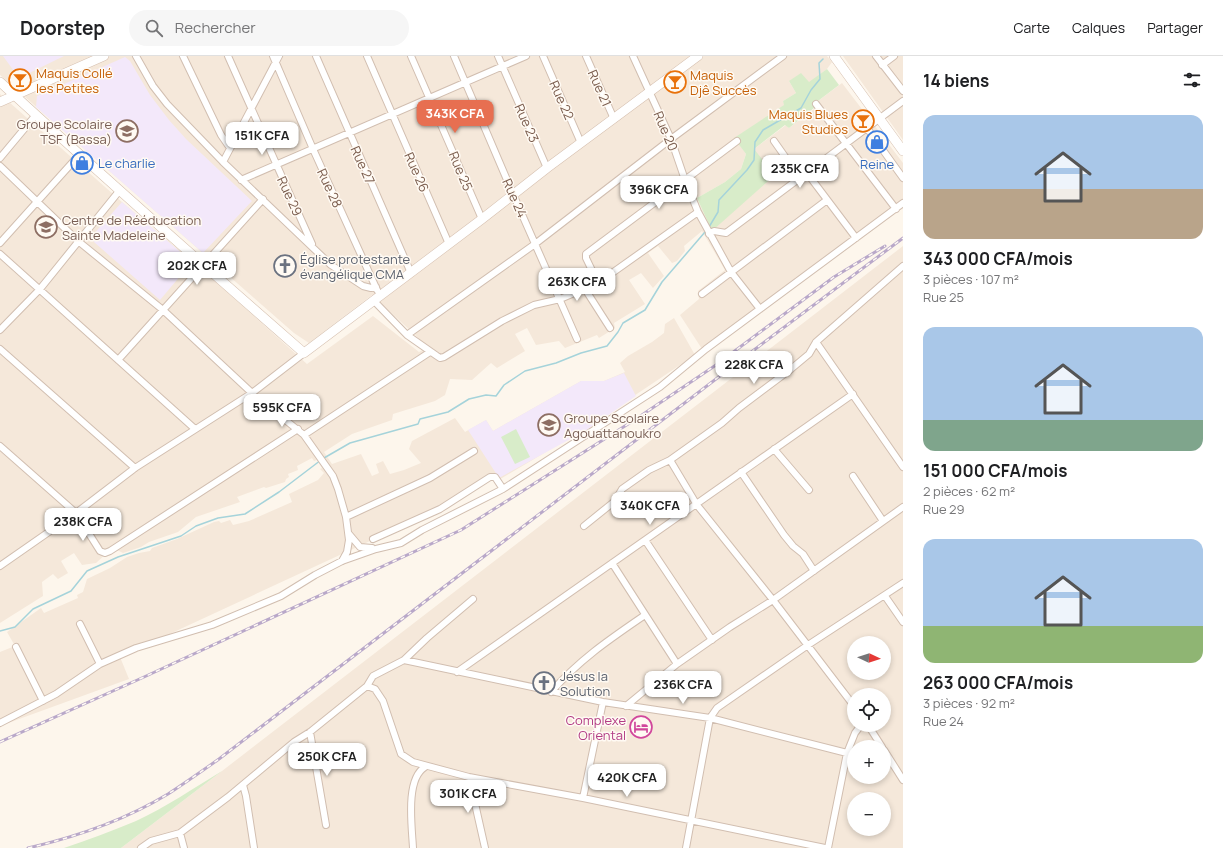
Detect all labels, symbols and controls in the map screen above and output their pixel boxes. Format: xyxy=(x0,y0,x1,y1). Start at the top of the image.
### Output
search box xyxy=(129,10,409,46)
text: Doorstep xyxy=(20,15,105,41)
icon: search xyxy=(143,17,165,39)
text: Rechercher xyxy=(175,17,256,38)
text: Carte xyxy=(1014,18,1050,37)
text: Calques xyxy=(1072,18,1125,37)
text: Partager xyxy=(1147,18,1203,37)
place label: Maquis Collé les Petites xyxy=(36,64,113,97)
place label: Maquis Djê Succès xyxy=(690,66,757,99)
bar icon: Maquis Collé les Petites xyxy=(7,67,33,93)
street label: Rue 21 xyxy=(584,67,616,109)
bar icon: Maquis Djê Succès xyxy=(662,69,688,95)
text: 14 biens xyxy=(923,69,989,92)
icon: filters xyxy=(1181,69,1203,91)
street label: Rue 22 xyxy=(545,78,579,122)
pin: 343K CFA xyxy=(414,100,496,134)
street label: Rue 23 xyxy=(510,101,544,145)
text: 343K CFA xyxy=(426,104,484,122)
place label: Maquis Blues Studios xyxy=(769,105,848,138)
street label: Rue 20 xyxy=(650,108,682,154)
bar icon: Maquis Blues Studios xyxy=(850,108,876,134)
place label: Groupe Scolaire TSF (Bassa) xyxy=(17,115,112,148)
school or university icon: Groupe Scolaire TSF (Bassa) xyxy=(114,118,140,144)
pin: 151K CFA xyxy=(221,122,303,156)
text: 151K CFA xyxy=(235,126,289,144)
shop icon: Reine xyxy=(864,129,890,155)
icon: home xyxy=(1027,141,1099,213)
street label: Rue 27 xyxy=(347,143,379,187)
street label: Rue 26 xyxy=(400,149,434,195)
street label: Rue 25 xyxy=(445,149,477,193)
shop icon: Le charlie xyxy=(69,150,95,176)
place label: Le charlie xyxy=(98,154,156,172)
pin: 235K CFA xyxy=(759,155,841,189)
place label: Reine xyxy=(860,155,894,173)
text: 235K CFA xyxy=(771,159,829,177)
street label: Rue 28 xyxy=(313,166,347,210)
street label: Rue 29 xyxy=(273,173,307,219)
street label: Rue 24 xyxy=(498,176,532,221)
pin: 396K CFA xyxy=(618,176,700,210)
text: 396K CFA xyxy=(629,180,689,198)
place label: Centre de Rééducation Sainte Madeleine xyxy=(62,211,201,244)
school or university icon: Centre de Rééducation Sainte Madeleine xyxy=(33,214,59,240)
text: 343 000 CFA/mois xyxy=(923,247,1073,270)
place label: Église protestante évangélique CMA xyxy=(300,250,411,283)
pin: 202K CFA xyxy=(156,252,238,286)
church icon: Église protestante évangélique CMA xyxy=(272,253,298,279)
text: 202K CFA xyxy=(167,256,227,274)
pin: 263K CFA xyxy=(536,268,618,302)
text: 3 pièces · 107 m² xyxy=(923,270,1019,288)
text: 263K CFA xyxy=(547,272,607,290)
text: Rue 25 xyxy=(923,288,964,306)
pin: 228K CFA xyxy=(713,351,795,385)
icon: home xyxy=(1027,353,1099,425)
text: 228K CFA xyxy=(724,355,784,373)
pin: 595K CFA xyxy=(241,394,323,428)
text: 595K CFA xyxy=(252,398,312,416)
place label: Groupe Scolaire Agouattanoukro xyxy=(564,409,662,442)
school or university icon: Groupe Scolaire Agouattanoukro xyxy=(536,412,562,438)
text: 151 000 CFA/mois xyxy=(923,459,1067,482)
text: 2 pièces · 62 m² xyxy=(923,482,1015,500)
pin: 340K CFA xyxy=(609,492,691,526)
text: 340K CFA xyxy=(620,496,680,514)
text: Rue 29 xyxy=(923,500,965,518)
pin: 238K CFA xyxy=(42,508,124,542)
text: 238K CFA xyxy=(53,512,113,530)
icon: home xyxy=(1027,565,1099,637)
north arrow xyxy=(847,636,891,680)
map controls xyxy=(847,636,891,836)
place label: Jésus la Solution xyxy=(560,667,610,700)
church icon: Jésus la Solution xyxy=(531,670,557,696)
pin: 236K CFA xyxy=(642,671,724,705)
text: 263 000 CFA/mois xyxy=(923,671,1073,694)
text: 236K CFA xyxy=(653,675,713,693)
button: locate xyxy=(847,688,891,732)
text: 3 pièces · 92 m² xyxy=(923,694,1015,712)
place label: Complexe Oriental xyxy=(566,711,626,744)
text: Rue 24 xyxy=(923,712,964,730)
hotel icon: Complexe Oriental xyxy=(628,714,654,740)
button: + xyxy=(847,740,891,784)
pin: 250K CFA xyxy=(286,743,368,777)
text: 250K CFA xyxy=(297,747,357,765)
pin: 420K CFA xyxy=(586,764,668,798)
text: 420K CFA xyxy=(597,768,657,786)
pin: 301K CFA xyxy=(427,780,509,814)
text: 301K CFA xyxy=(439,784,497,802)
button: − xyxy=(847,792,891,836)

